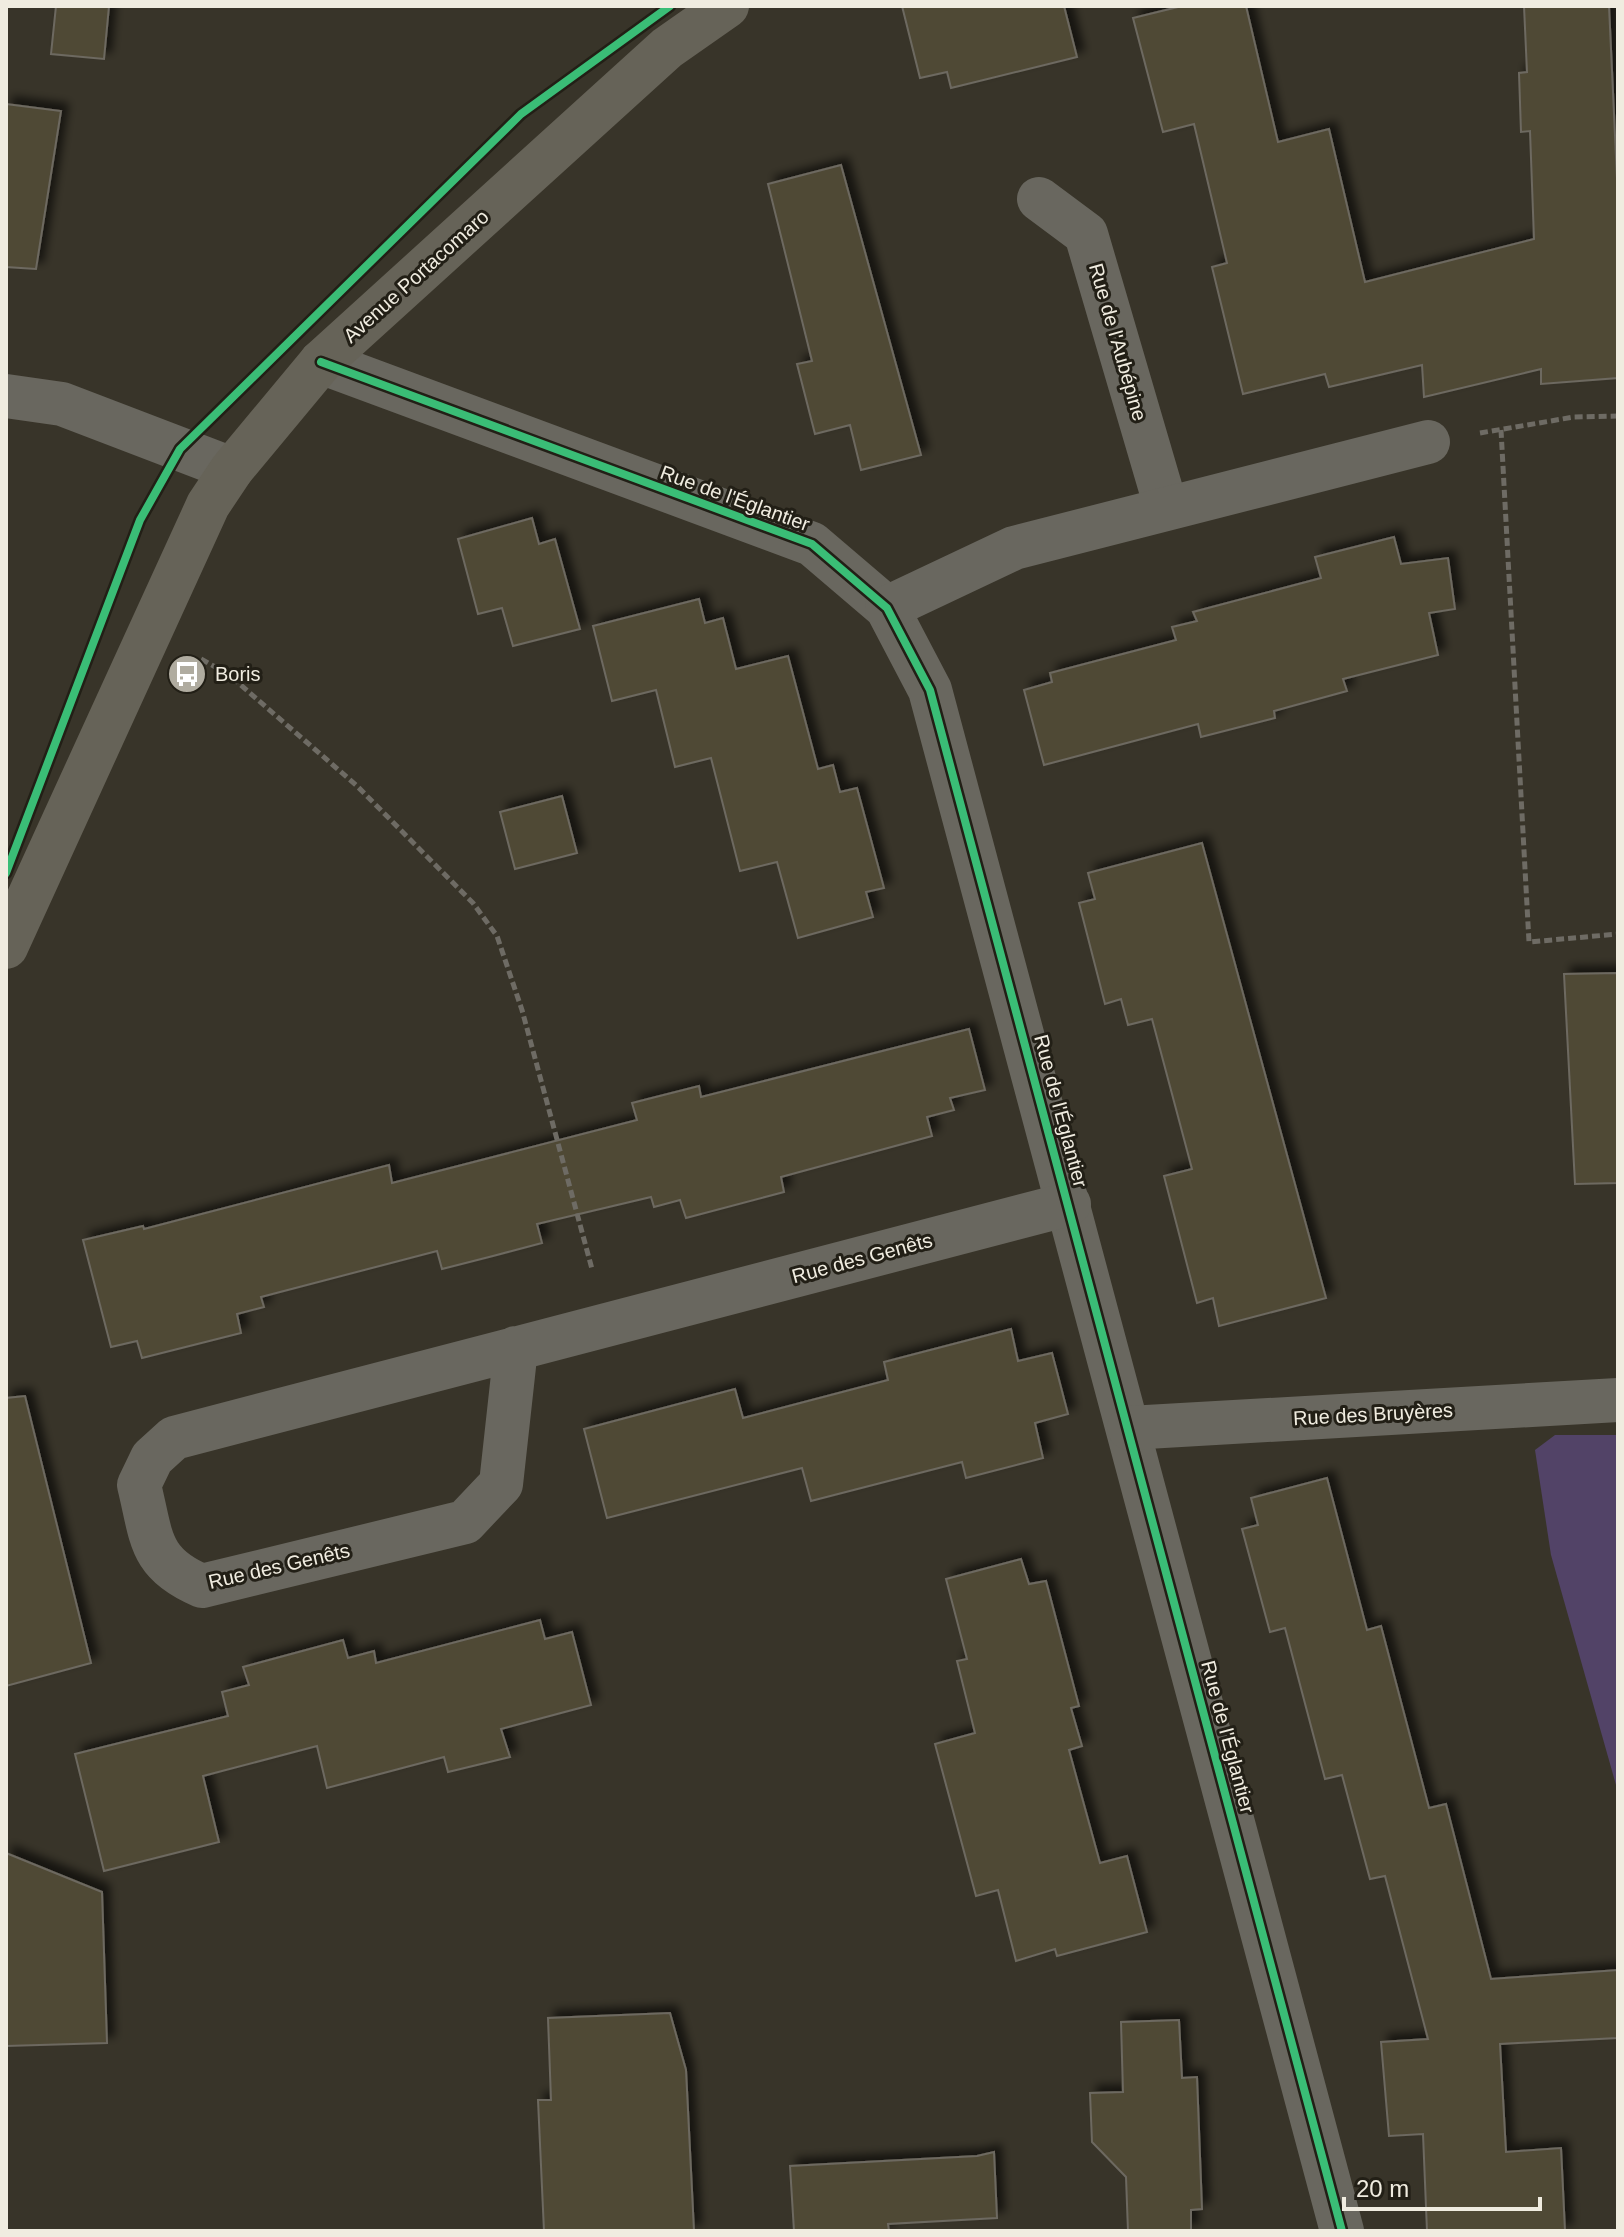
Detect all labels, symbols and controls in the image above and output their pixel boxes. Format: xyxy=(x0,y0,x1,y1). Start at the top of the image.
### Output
street label: Avenue Portacomaro xyxy=(339,205,493,347)
street label: Rue de l'Aubépine xyxy=(1085,261,1151,423)
street label: Rue de l'Églantier xyxy=(657,461,813,535)
bus stop icon: Boris xyxy=(166,653,208,695)
place label: Boris xyxy=(215,663,261,685)
street label: Rue de l'Églantier xyxy=(1030,1032,1092,1190)
street label: Rue des Genêts xyxy=(789,1229,935,1287)
street label: Rue des Bruyères xyxy=(1292,1399,1454,1429)
street label: Rue des Genêts xyxy=(206,1539,352,1593)
street label: Rue de l'Églantier xyxy=(1197,1658,1259,1816)
scale bar xyxy=(1344,2161,1540,2211)
text: 20 m xyxy=(1356,2175,1409,2202)

